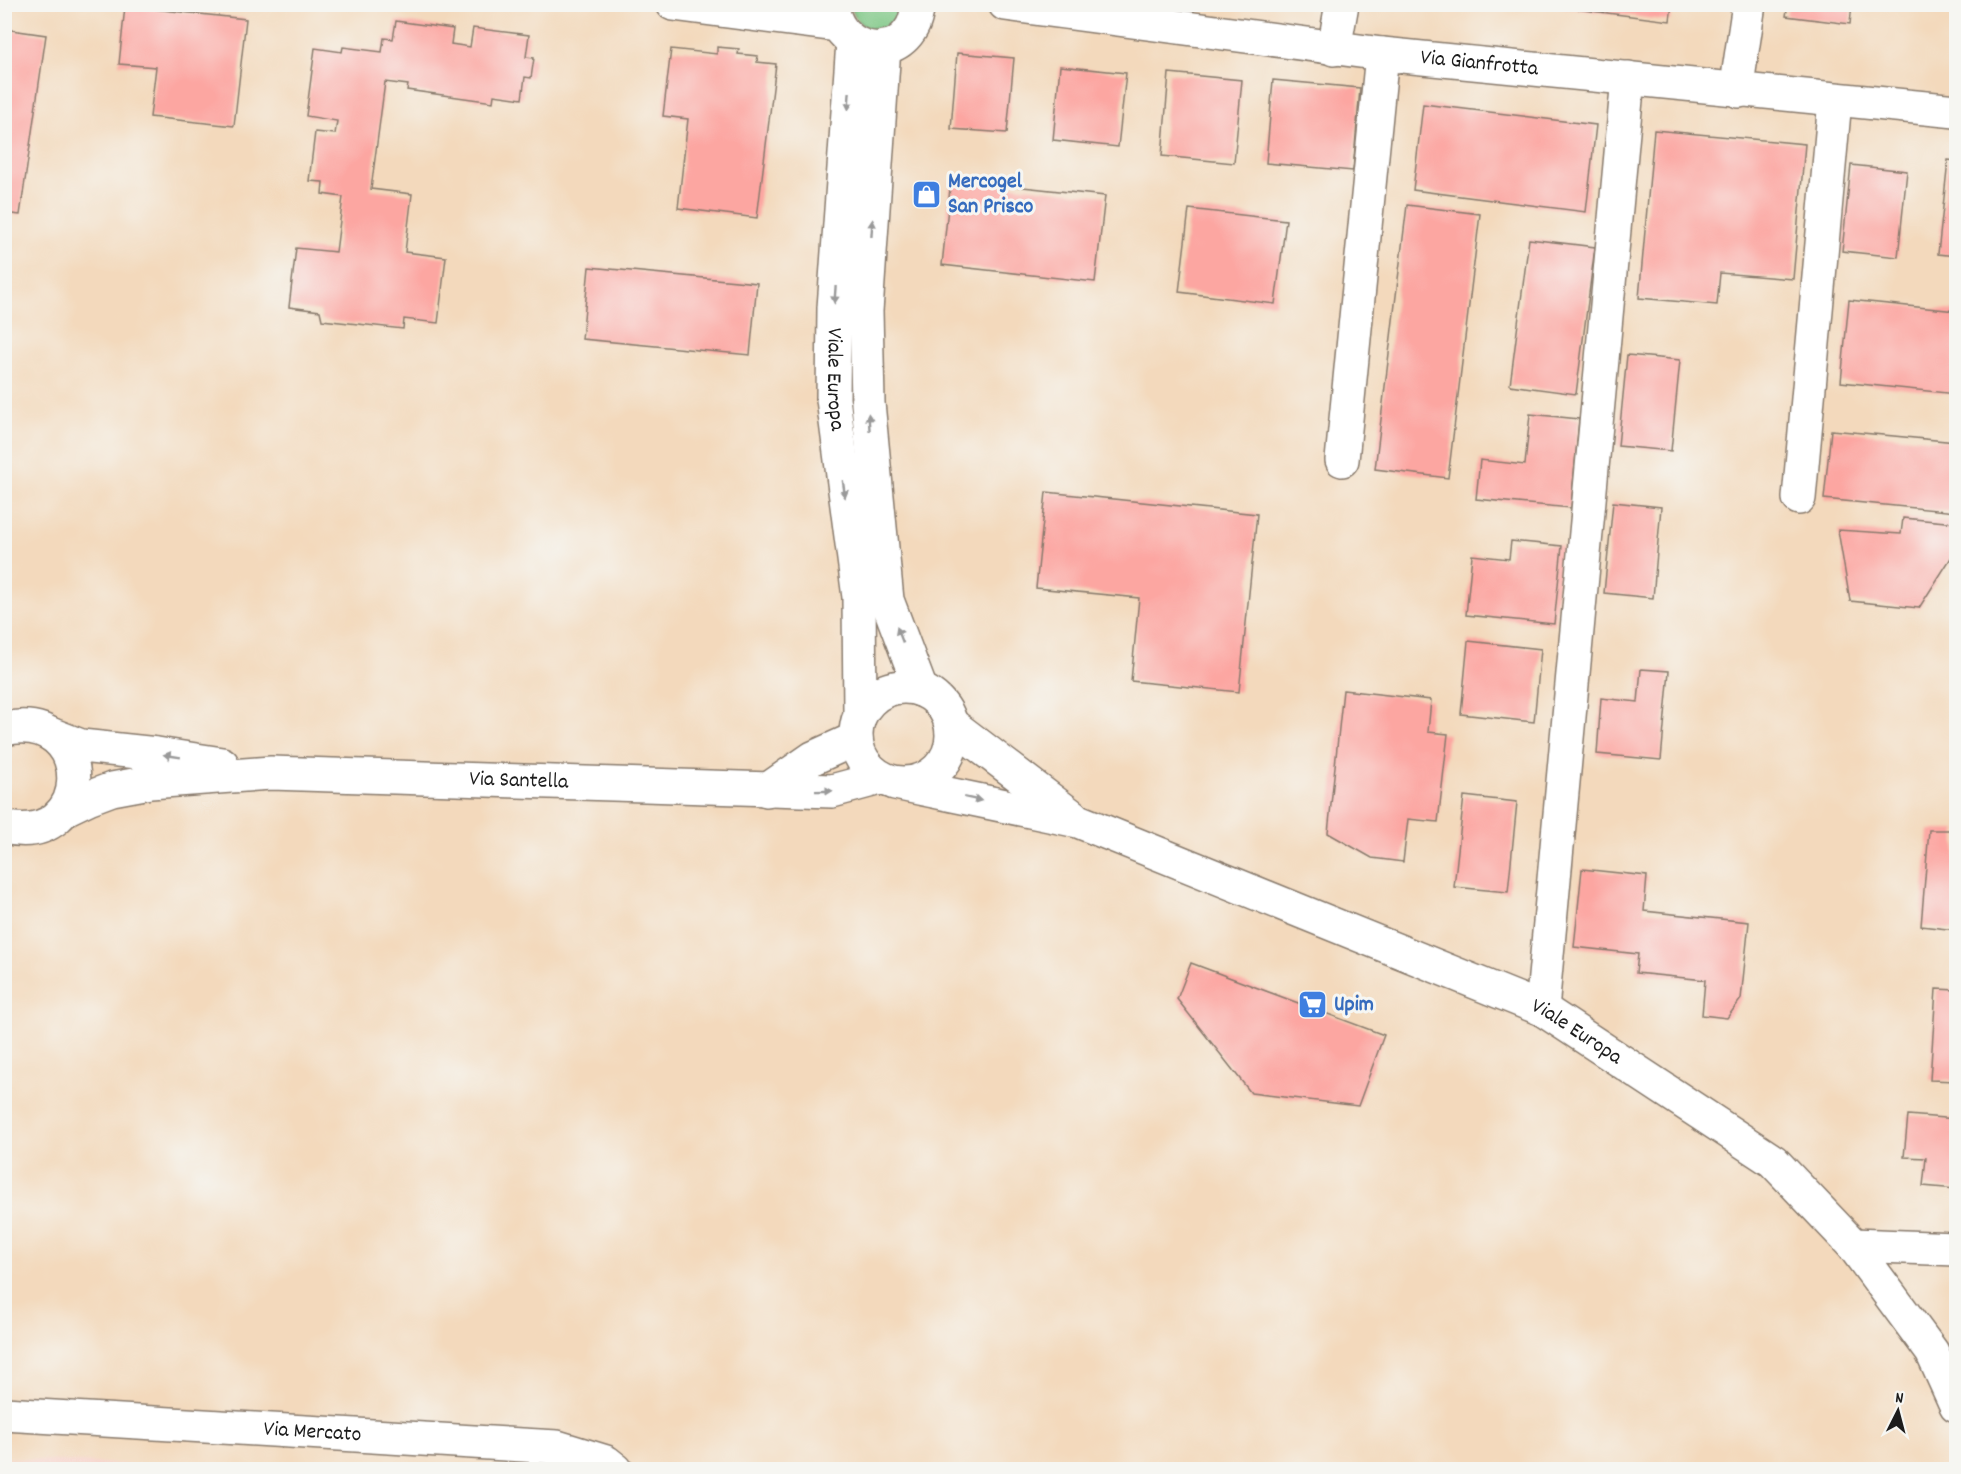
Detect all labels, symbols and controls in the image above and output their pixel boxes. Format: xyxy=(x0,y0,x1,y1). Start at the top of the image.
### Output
street label: Via Gianfrotta xyxy=(1419,42,1540,85)
one-way arrow xyxy=(844,91,853,110)
place label: Mercogel San Prisco xyxy=(948,167,1034,223)
shop icon: Mercogel San Prisco xyxy=(911,179,943,211)
one-way arrow xyxy=(867,218,877,237)
one-way arrow xyxy=(830,286,840,305)
street label: Viale Europa xyxy=(817,328,853,433)
one-way arrow xyxy=(864,413,874,432)
one-way arrow xyxy=(840,480,849,499)
one-way arrow xyxy=(895,626,904,644)
one-way arrow xyxy=(162,751,181,760)
street label: Via Santella xyxy=(469,764,569,798)
one-way arrow xyxy=(815,786,834,796)
one-way arrow xyxy=(964,795,983,804)
supermarket icon: Upim xyxy=(1297,989,1329,1021)
place label: Upim xyxy=(1334,990,1374,1021)
street label: Viale Europa xyxy=(1527,991,1629,1073)
north arrow xyxy=(1868,1381,1928,1441)
text: N xyxy=(1894,1387,1905,1410)
street label: Via Mercato xyxy=(263,1414,362,1451)

